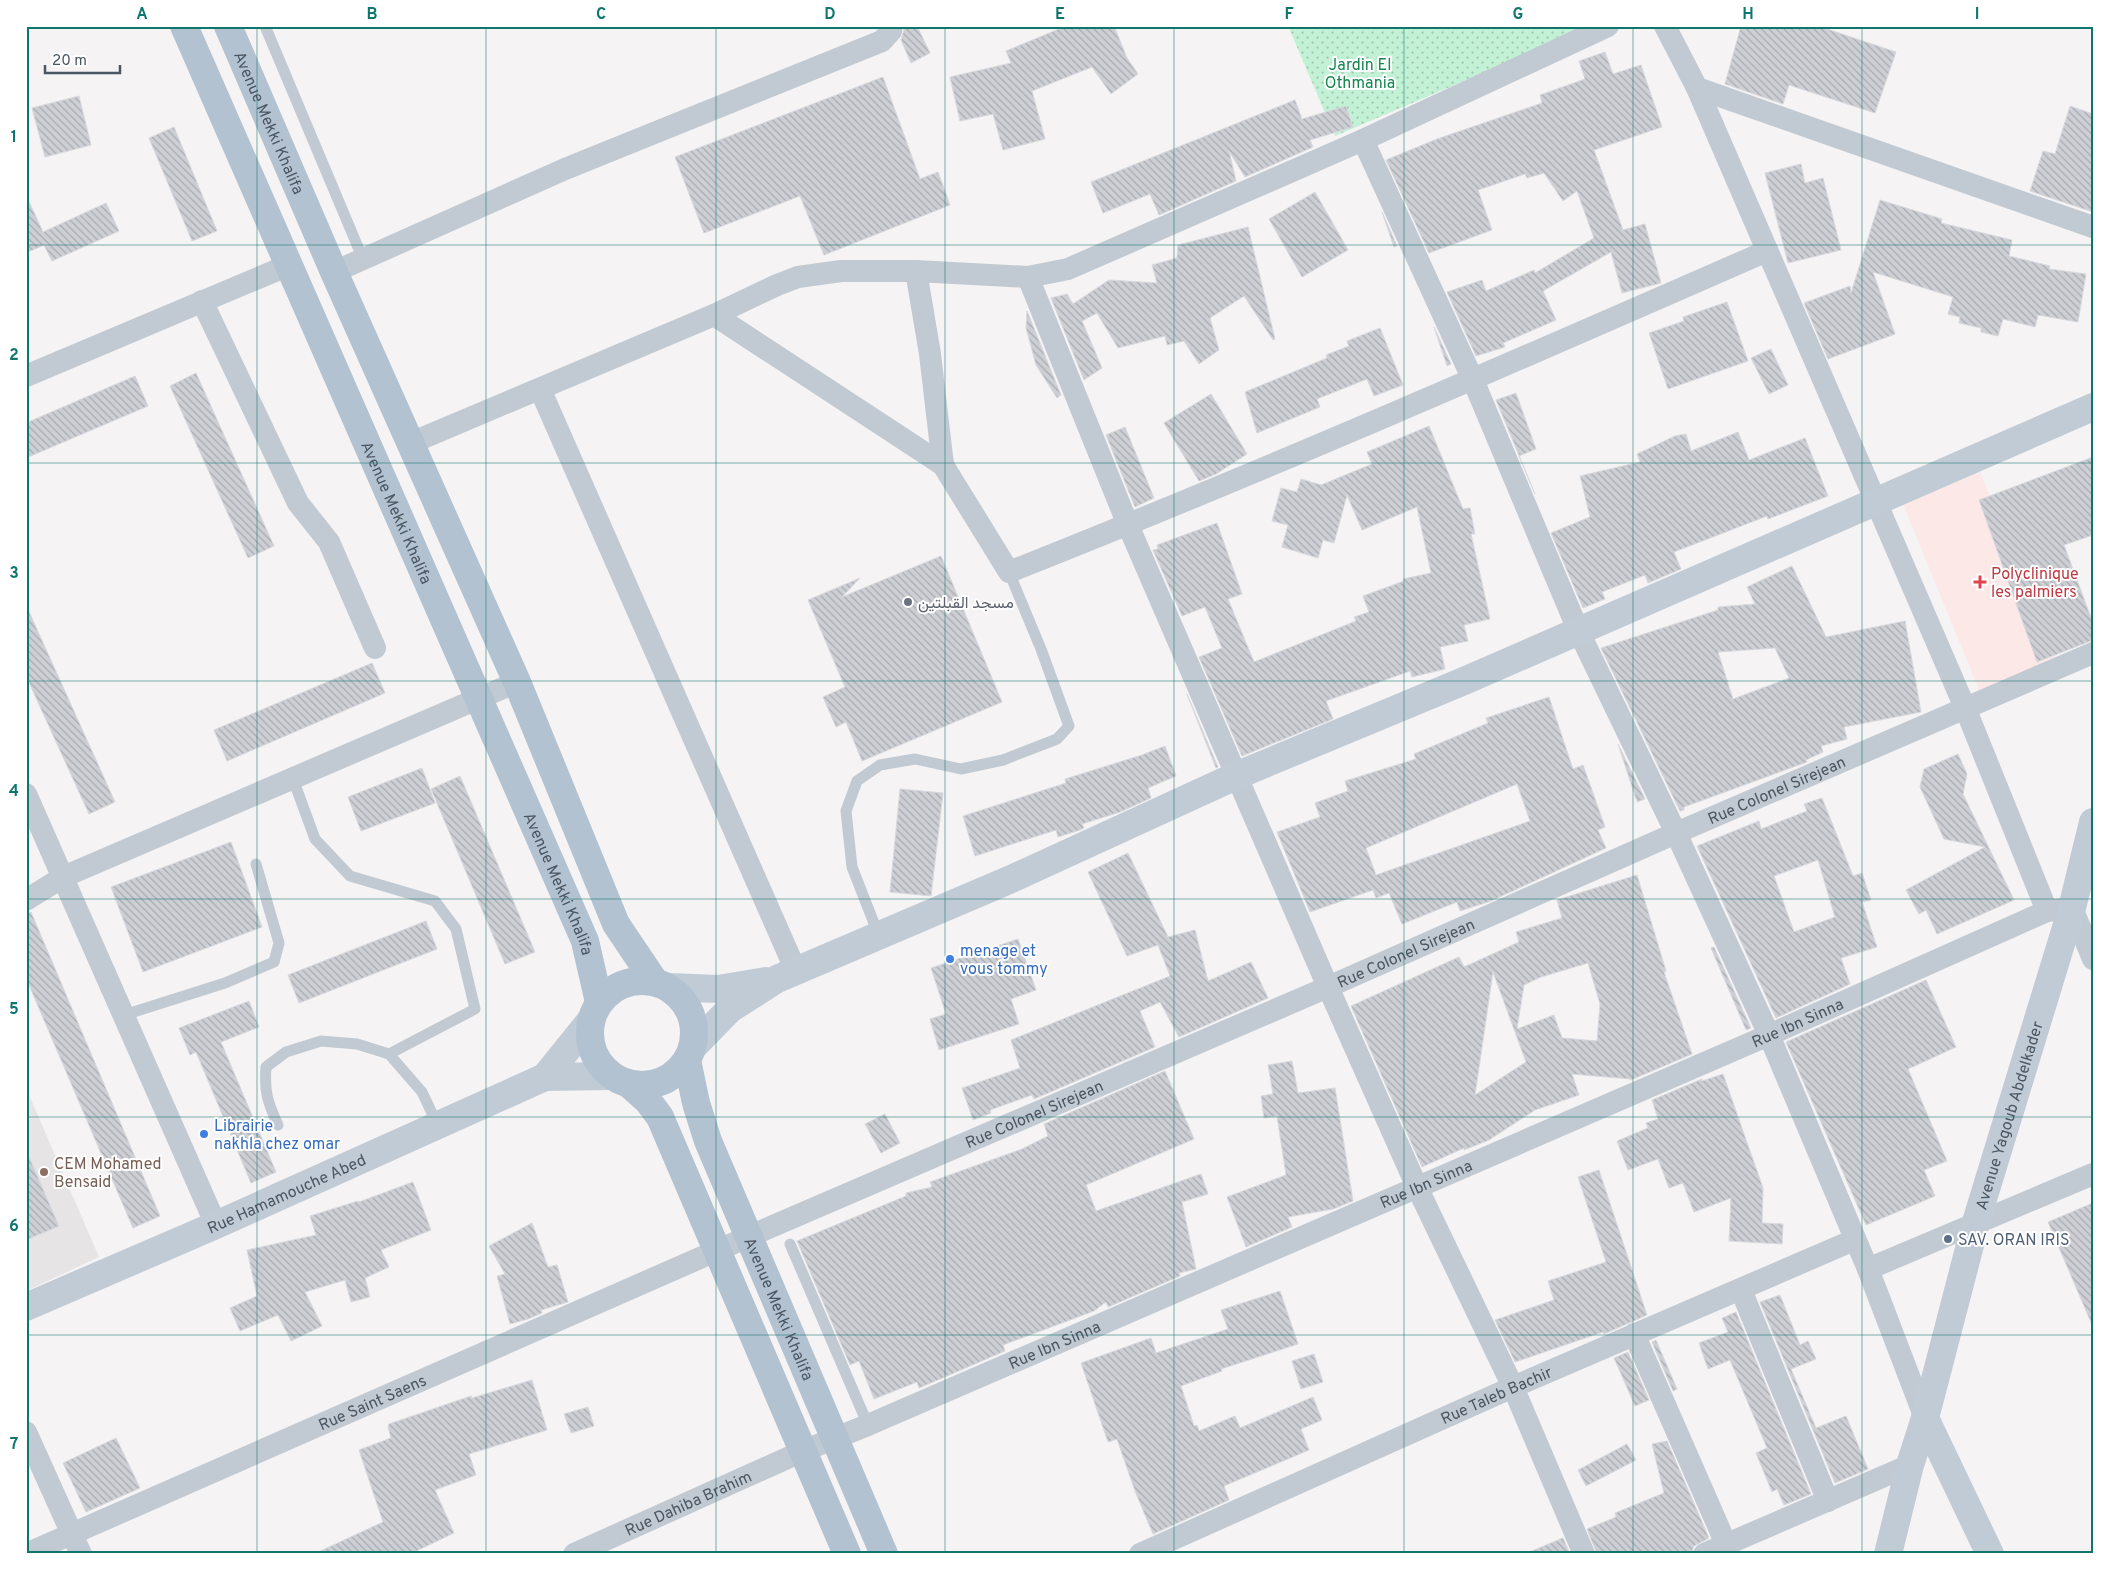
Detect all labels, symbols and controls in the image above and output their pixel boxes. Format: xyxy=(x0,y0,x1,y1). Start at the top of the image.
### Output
text: A xyxy=(136,5,148,25)
text: B xyxy=(366,5,378,25)
text: C xyxy=(596,5,606,25)
text: D xyxy=(824,5,836,25)
text: E xyxy=(1055,5,1065,25)
text: F xyxy=(1284,5,1294,25)
text: G xyxy=(1513,5,1523,25)
text: H xyxy=(1742,5,1754,25)
text: I xyxy=(1975,5,1979,25)
scale bar xyxy=(45,42,120,74)
street label: Avenue Mekki Khalifa xyxy=(228,49,307,198)
text: 20 m xyxy=(52,52,87,71)
park label: Jardin El Othmania xyxy=(1325,56,1395,94)
text: 1 xyxy=(11,128,17,148)
text: 2 xyxy=(9,346,19,366)
street label: Avenue Mekki Khalifa xyxy=(355,439,435,588)
text: 3 xyxy=(9,564,19,584)
place label: Polyclinique les palmiers xyxy=(1991,565,2079,603)
marker: Polyclinique les palmiers xyxy=(1973,575,1987,589)
place label: مسجد القبلتين xyxy=(918,594,1014,614)
marker: مسجد القبلتين xyxy=(902,596,914,608)
street label: Rue Colonel Sirejean xyxy=(1705,753,1849,830)
text: 4 xyxy=(9,782,19,802)
street label: Avenue Mekki Khalifa xyxy=(518,810,596,957)
street label: Rue Colonel Sirejean xyxy=(1335,915,1478,994)
place label: menage et vous tommy xyxy=(960,942,1048,980)
marker: menage et vous tommy xyxy=(944,953,956,965)
street label: Rue Ibn Sinna xyxy=(1749,995,1847,1053)
text: 5 xyxy=(9,1000,19,1020)
street label: Avenue Yagoub Abdelkader xyxy=(1972,1019,2049,1213)
street label: Rue Colonel Sirejean xyxy=(963,1077,1107,1154)
place label: Librairie nakhla chez omar xyxy=(214,1117,340,1155)
marker: Librairie nakhla chez omar xyxy=(198,1128,210,1140)
street label: Rue Hamamouche Abed xyxy=(205,1151,370,1240)
place label: CEM Mohamed Bensaid xyxy=(54,1155,162,1193)
street label: Rue Ibn Sinna xyxy=(1378,1157,1476,1214)
marker: CEM Mohamed Bensaid xyxy=(38,1166,50,1178)
text: 6 xyxy=(9,1217,19,1237)
place label: SAV. ORAN IRIS xyxy=(1958,1231,2070,1251)
marker: SAV. ORAN IRIS xyxy=(1942,1233,1954,1245)
street label: Avenue Mekki Khalifa xyxy=(738,1235,817,1384)
street label: Rue Ibn Sinna xyxy=(1006,1318,1104,1375)
street label: Rue Taleb Bachir xyxy=(1438,1363,1556,1430)
street label: Rue Saint Saens xyxy=(316,1371,430,1436)
text: 7 xyxy=(10,1435,18,1455)
street label: Rue Dahiba Brahim xyxy=(622,1467,755,1542)

